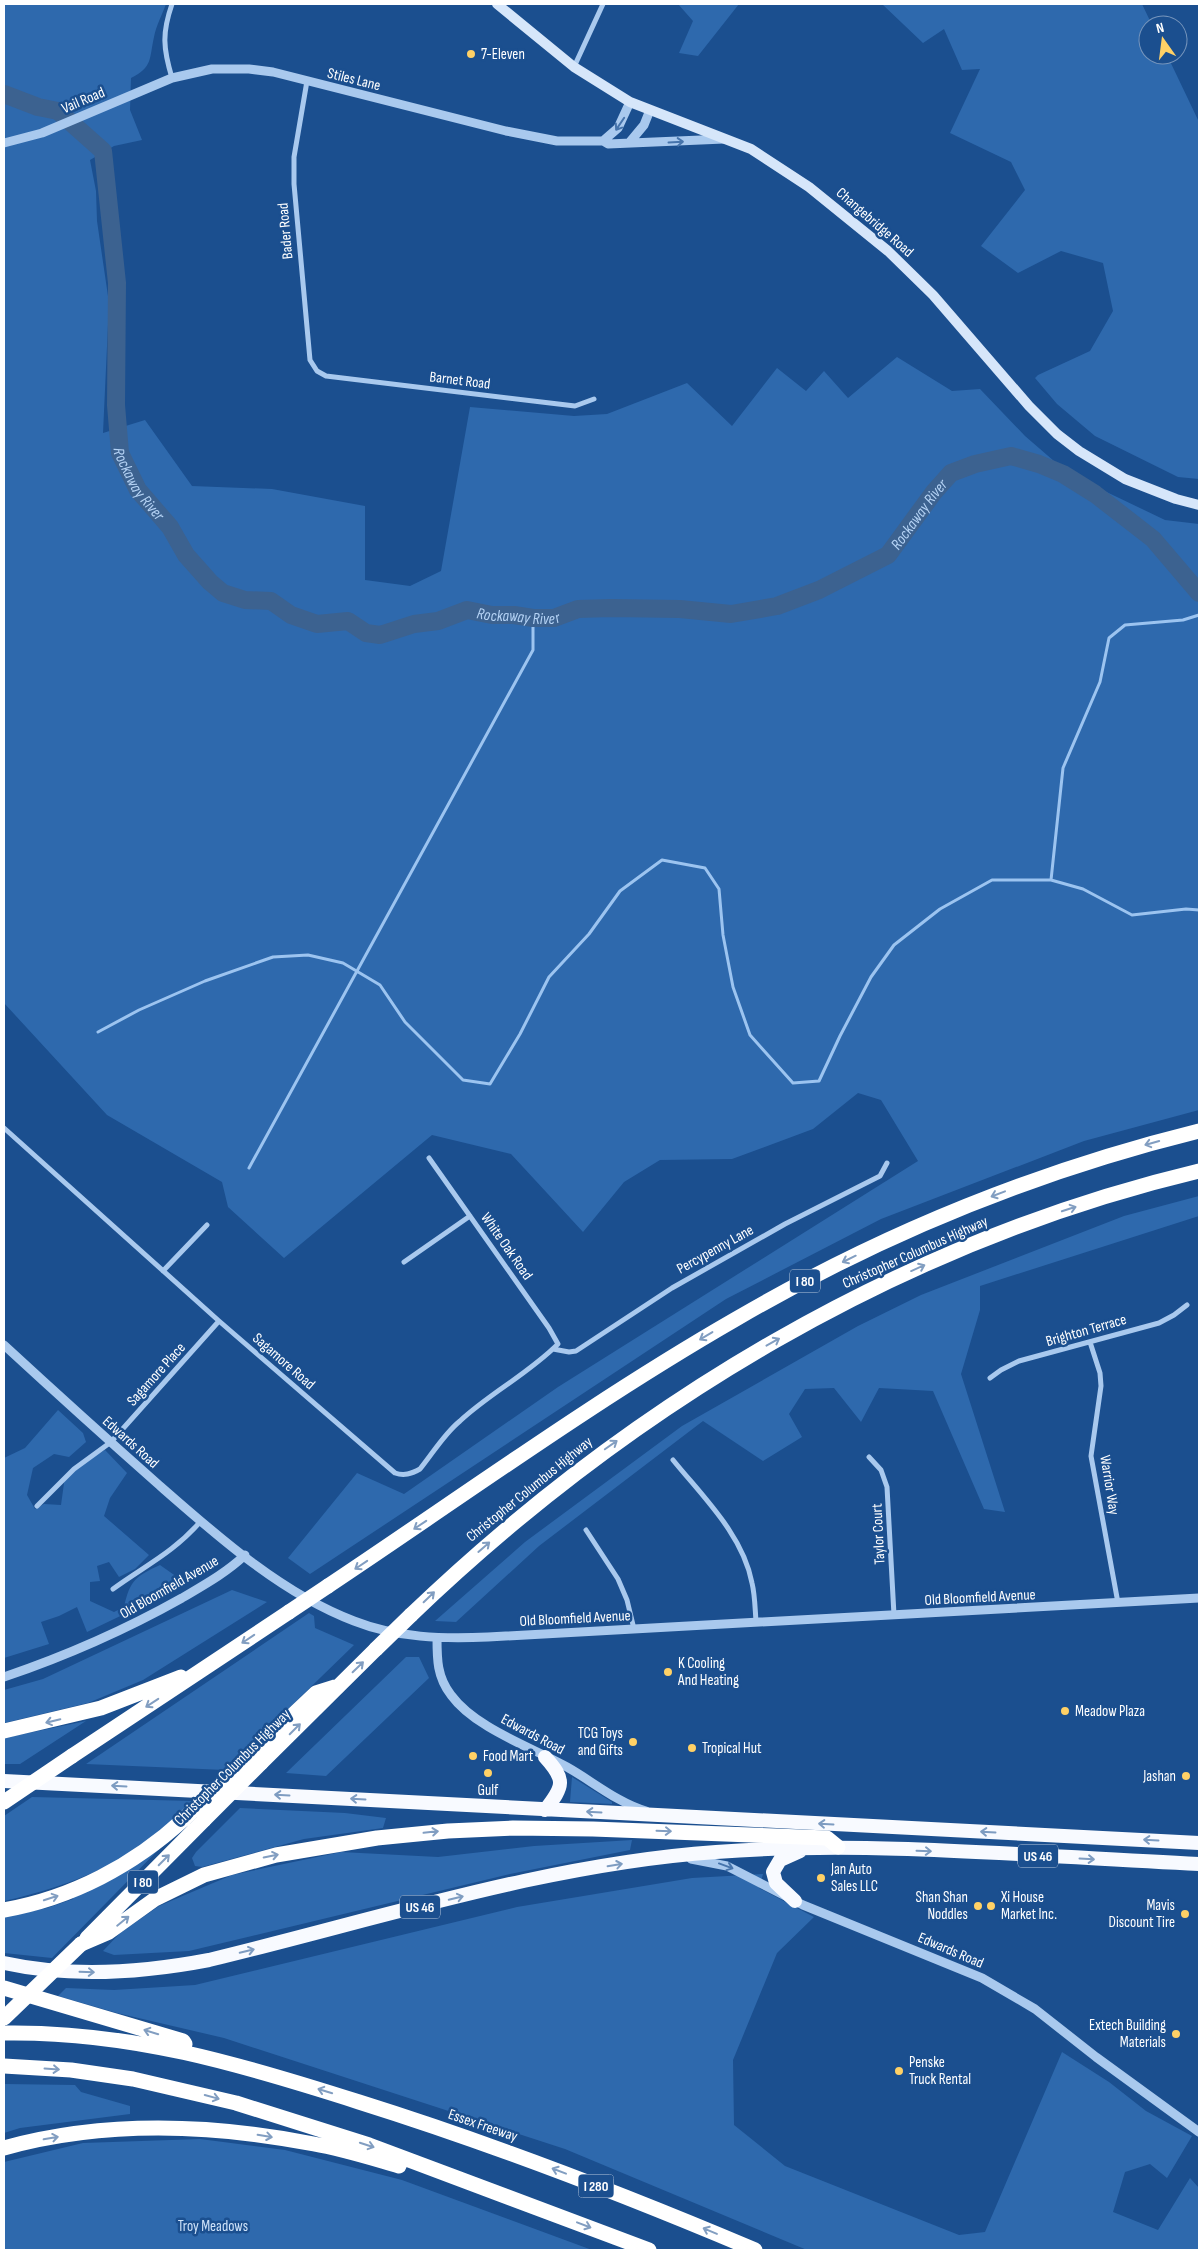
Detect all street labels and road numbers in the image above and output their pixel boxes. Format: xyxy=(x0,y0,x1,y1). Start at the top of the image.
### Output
street label: Stiles Lane xyxy=(325,64,382,95)
street label: Vail Road xyxy=(59,83,108,118)
street label: Changebridge Road xyxy=(832,183,917,261)
street label: Bader Road xyxy=(274,202,297,260)
street label: Barnet Road xyxy=(428,367,491,394)
street label: White Oak Road xyxy=(476,1209,537,1284)
street label: Christopher Columbus Highway xyxy=(840,1212,991,1293)
street label: Percypenny Lane xyxy=(673,1220,757,1278)
road number: I 80 xyxy=(790,1270,820,1292)
street label: Brighton Terrace xyxy=(1044,1310,1129,1351)
street label: Sagamore Road xyxy=(248,1329,319,1394)
street label: Sagamore Place xyxy=(123,1339,190,1410)
street label: Edwards Road xyxy=(99,1412,163,1473)
street label: Christopher Columbus Highway xyxy=(462,1432,596,1546)
street label: Warrior Way xyxy=(1095,1454,1124,1517)
street label: Taylor Court xyxy=(867,1503,890,1565)
street label: Old Bloomfield Avenue xyxy=(116,1551,222,1623)
street label: Old Bloomfield Avenue xyxy=(924,1585,1036,1610)
street label: Old Bloomfield Avenue xyxy=(519,1606,631,1631)
street label: Christopher Columbus Highway xyxy=(170,1705,295,1830)
street label: Edwards Road xyxy=(498,1710,568,1759)
road number: US 46 xyxy=(1018,1844,1058,1868)
road number: I 80 xyxy=(128,1870,158,1894)
road number: US 46 xyxy=(400,1895,440,1918)
street label: Edwards Road xyxy=(915,1928,986,1973)
street label: Essex Freeway xyxy=(446,2105,520,2146)
road number: I 280 xyxy=(578,2174,614,2198)

